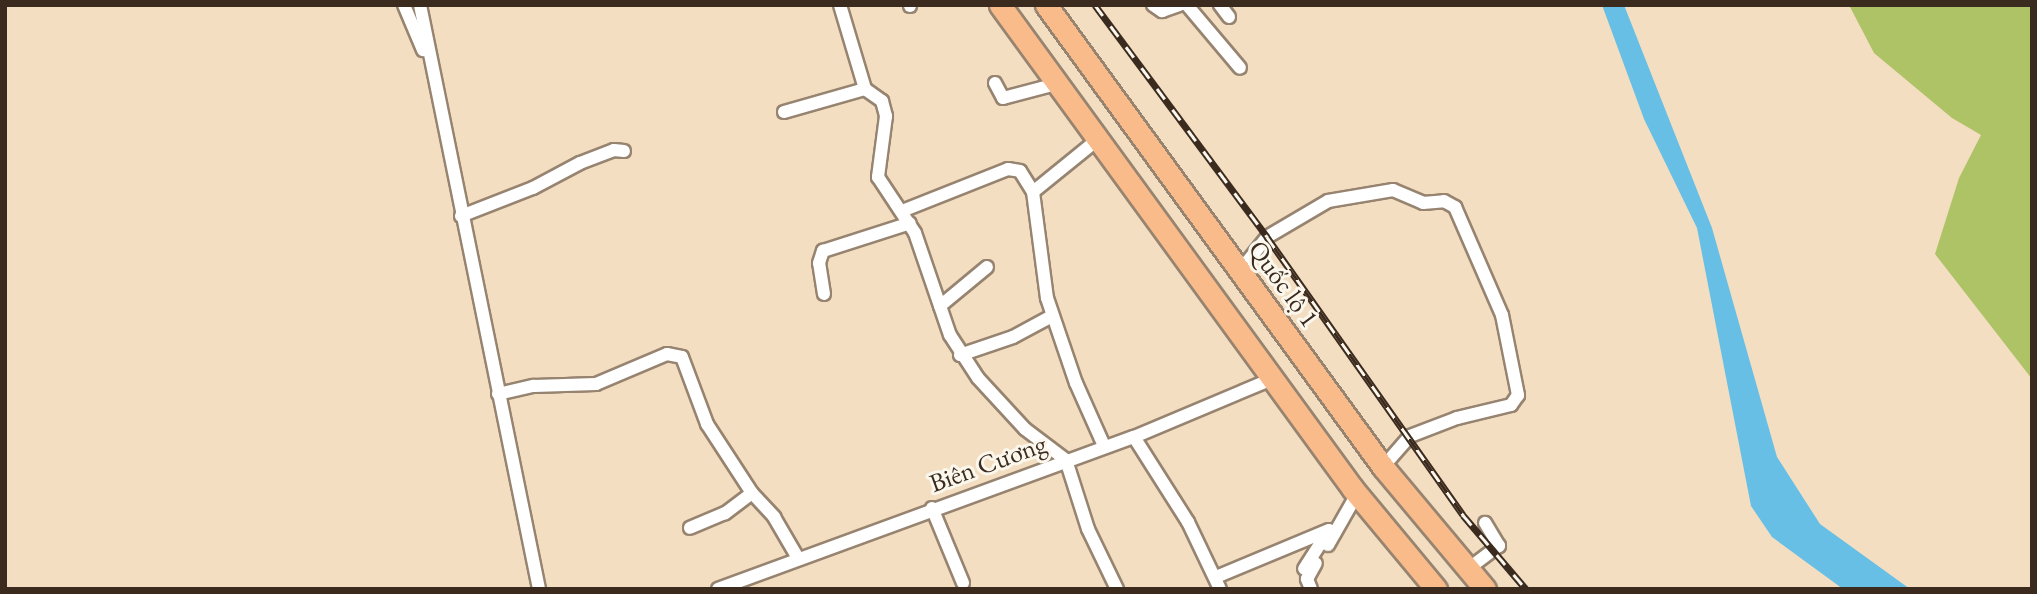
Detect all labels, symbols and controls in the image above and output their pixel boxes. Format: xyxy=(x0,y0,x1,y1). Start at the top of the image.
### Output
street label: Quốc lộ 1 xyxy=(1241,235,1325,333)
street label: Biên Cương xyxy=(925,428,1051,500)

